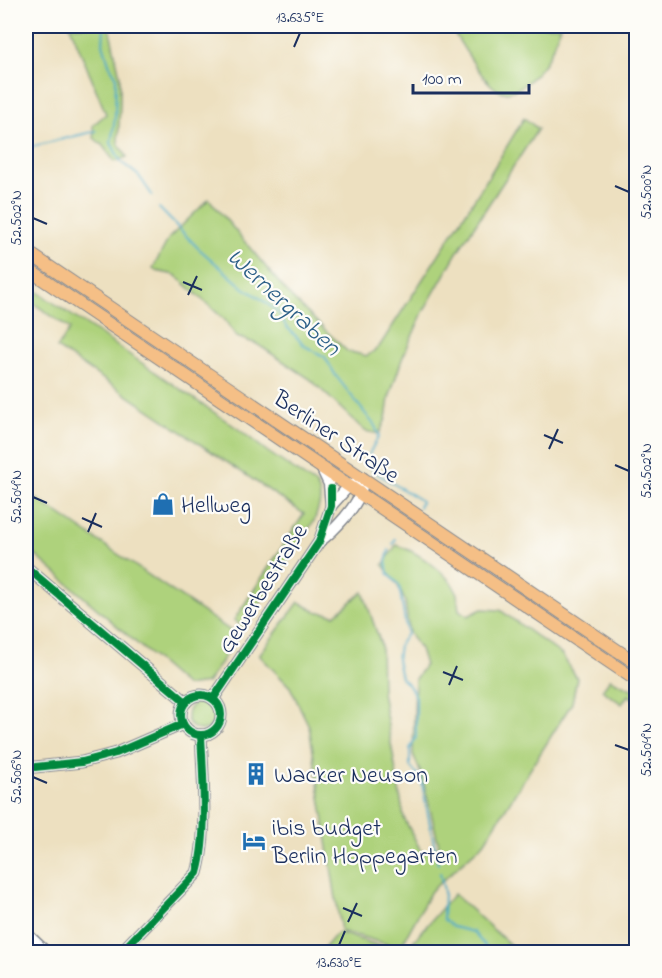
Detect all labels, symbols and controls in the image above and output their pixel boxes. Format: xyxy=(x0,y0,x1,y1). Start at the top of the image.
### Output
text: 13.635°E xyxy=(276,7,324,29)
scale bar xyxy=(413,57,528,95)
text: 100 m xyxy=(422,67,462,93)
text: 52.500°N xyxy=(636,165,658,219)
text: 52.502°N xyxy=(6,190,28,246)
water label: Wernergraben xyxy=(217,240,350,367)
street label: Berliner Straße xyxy=(265,382,406,494)
text: 52.502°N xyxy=(636,443,658,499)
text: 52.504°N xyxy=(6,470,28,524)
place label: Hellweg xyxy=(181,489,251,524)
shop icon: Hellweg xyxy=(150,491,176,517)
street label: Gewerbestraße xyxy=(210,517,318,661)
text: 52.504°N xyxy=(636,723,658,777)
text: 52.506°N xyxy=(6,750,28,804)
place label: Wacker Neuson xyxy=(274,759,428,794)
building icon: Wacker Neuson xyxy=(243,761,269,787)
place label: ibis budget Berlin Hoppegarten xyxy=(271,812,458,875)
hotel icon: ibis budget Berlin Hoppegarten xyxy=(241,828,267,854)
text: 13.630°E xyxy=(316,952,362,974)

